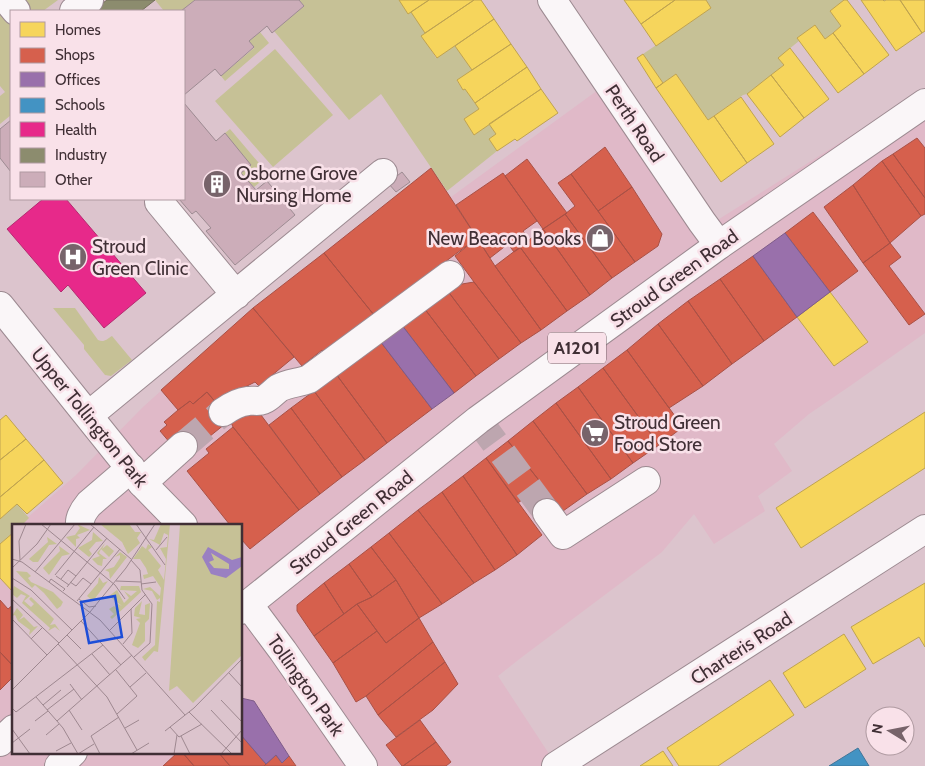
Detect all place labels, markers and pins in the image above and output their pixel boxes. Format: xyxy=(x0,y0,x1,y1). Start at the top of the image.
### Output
place label: Osborne Grove Nursing Home xyxy=(236,162,358,207)
building icon: Osborne Grove Nursing Home xyxy=(202,169,232,199)
shop icon: New Beacon Books xyxy=(585,223,615,253)
place label: New Beacon Books xyxy=(427,227,581,250)
place label: Stroud Green Clinic xyxy=(92,235,189,280)
hospital icon: Stroud Green Clinic xyxy=(58,242,88,272)
place label: Stroud Green Food Store xyxy=(614,411,721,456)
supermarket icon: Stroud Green Food Store xyxy=(580,418,610,448)

